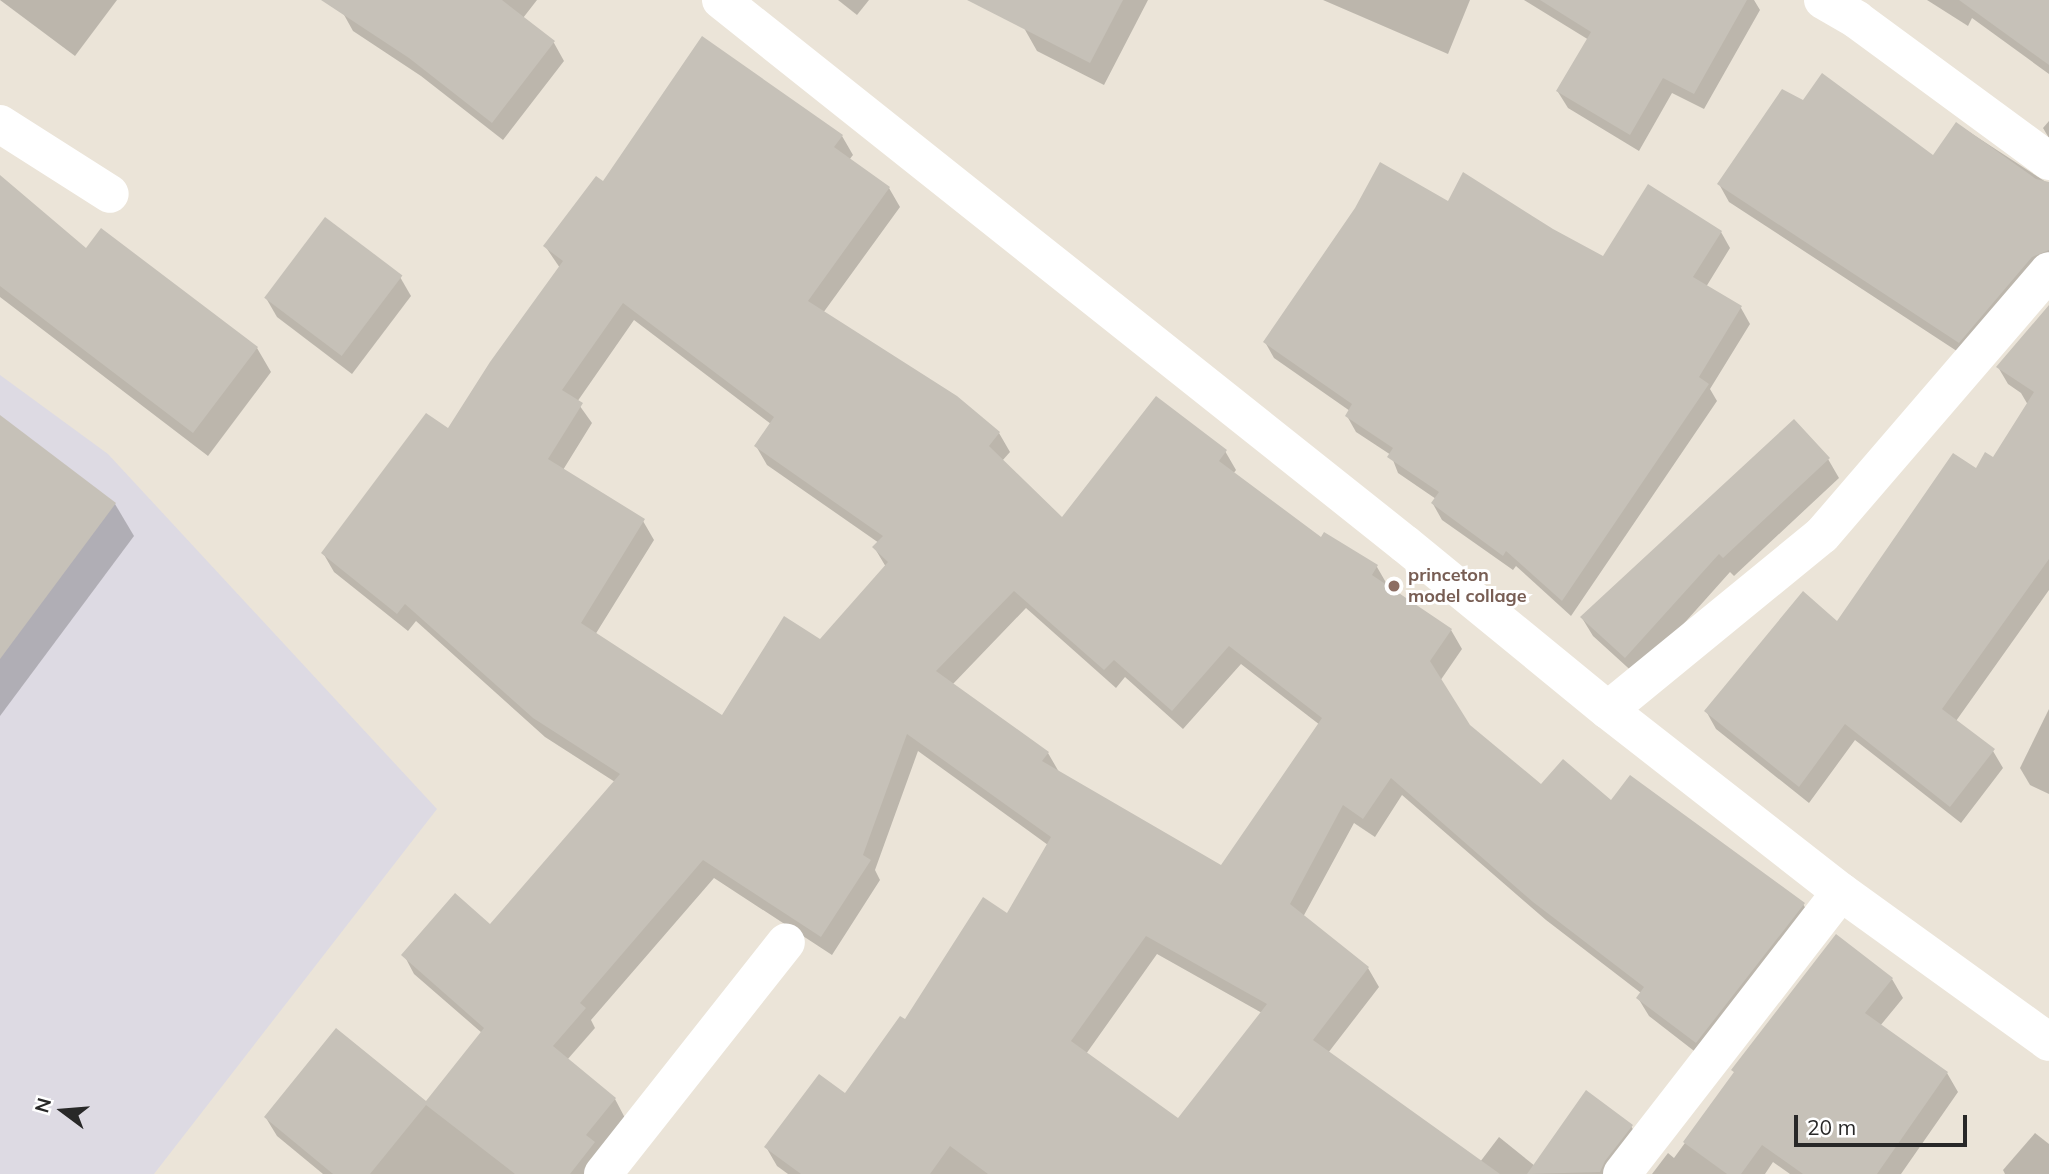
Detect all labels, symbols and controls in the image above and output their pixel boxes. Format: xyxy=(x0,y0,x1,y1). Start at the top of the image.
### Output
place label: princeton model collage xyxy=(1408,565,1527,608)
marker: princeton model collage xyxy=(1386,578,1402,594)
north arrow xyxy=(28,1076,98,1146)
text: N xyxy=(29,1095,56,1115)
scale bar xyxy=(1797,1100,1970,1144)
text: 20 m xyxy=(1807,1114,1856,1140)

